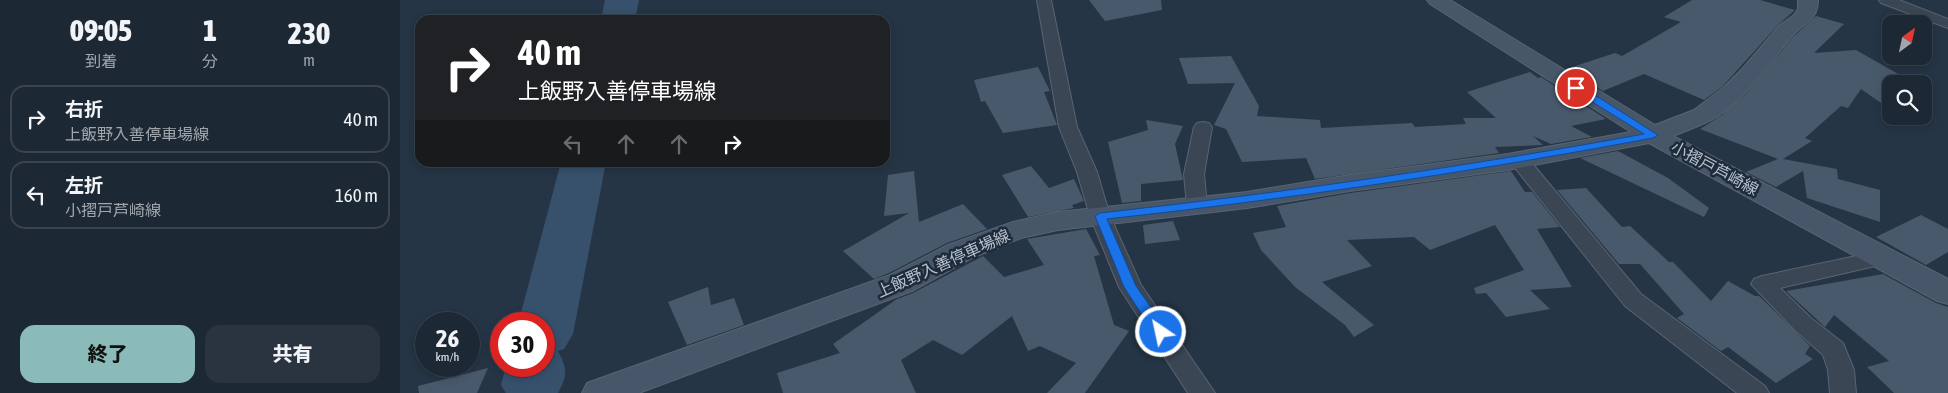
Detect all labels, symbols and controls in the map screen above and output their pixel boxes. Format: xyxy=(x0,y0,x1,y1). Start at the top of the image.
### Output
text: 09:05 xyxy=(70,13,132,47)
text: 1 xyxy=(203,13,217,47)
north arrow xyxy=(1882,15,1932,65)
map controls xyxy=(1882,15,1932,125)
text: 230 xyxy=(288,16,330,50)
text: 40 m xyxy=(518,32,581,72)
icon: right xyxy=(435,35,500,100)
text: m xyxy=(303,51,315,69)
text: 到着 xyxy=(85,52,117,70)
text: 分 xyxy=(202,52,218,70)
pin xyxy=(1555,67,1597,109)
icon: arrive xyxy=(1562,74,1590,102)
button: search xyxy=(1882,75,1932,125)
text: 上飯野入善停車場線 xyxy=(518,78,716,104)
text: 右折 xyxy=(65,98,103,120)
icon: right xyxy=(22,105,50,133)
text: 40 m xyxy=(344,108,378,130)
text: 上飯野入善停車場線 xyxy=(65,125,209,143)
icon: left xyxy=(559,130,587,158)
icon: ahead xyxy=(612,130,640,158)
icon: ahead xyxy=(665,130,693,158)
icon: right xyxy=(718,130,746,158)
street label: 小摺戸芦崎線 xyxy=(1668,138,1762,198)
text: 左折 xyxy=(65,174,103,196)
icon: left xyxy=(22,181,50,209)
text: 160 m xyxy=(335,184,378,206)
text: 小摺戸芦崎線 xyxy=(65,201,161,219)
street label: 上飯野入善停車場線 xyxy=(874,225,1012,301)
position arrow xyxy=(1134,305,1186,357)
speed limit sign: 30 xyxy=(490,312,555,377)
text: 26 xyxy=(436,324,459,352)
button: 終了 xyxy=(20,325,195,383)
button: 共有 xyxy=(205,325,380,383)
text: km/h xyxy=(436,350,459,364)

